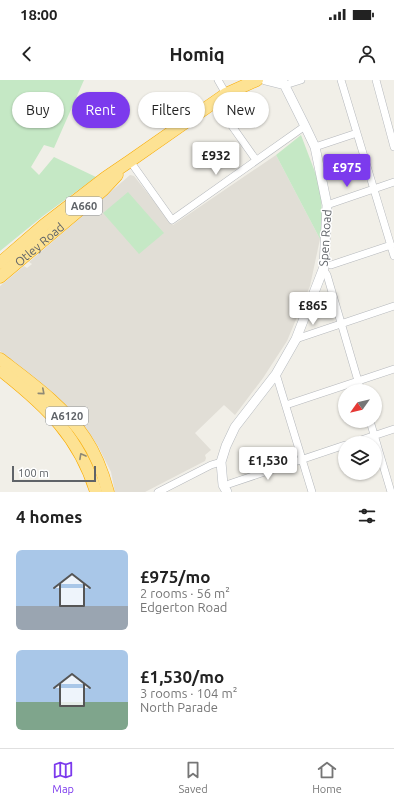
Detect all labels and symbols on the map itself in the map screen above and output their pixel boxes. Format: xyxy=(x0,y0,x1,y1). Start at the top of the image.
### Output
pin: £932 xyxy=(192,142,240,176)
pin: £975 xyxy=(323,154,371,188)
road number: A660 xyxy=(66,197,102,215)
street label: Spen Road xyxy=(317,209,333,267)
street label: Otley Road xyxy=(12,220,66,268)
pin: £865 xyxy=(289,292,337,326)
north arrow xyxy=(338,384,382,428)
one-way arrow xyxy=(37,387,44,394)
road number: A6120 xyxy=(46,407,88,425)
pin: £1,530 xyxy=(235,447,301,481)
one-way arrow xyxy=(79,453,86,460)
scale bar xyxy=(12,464,96,483)

